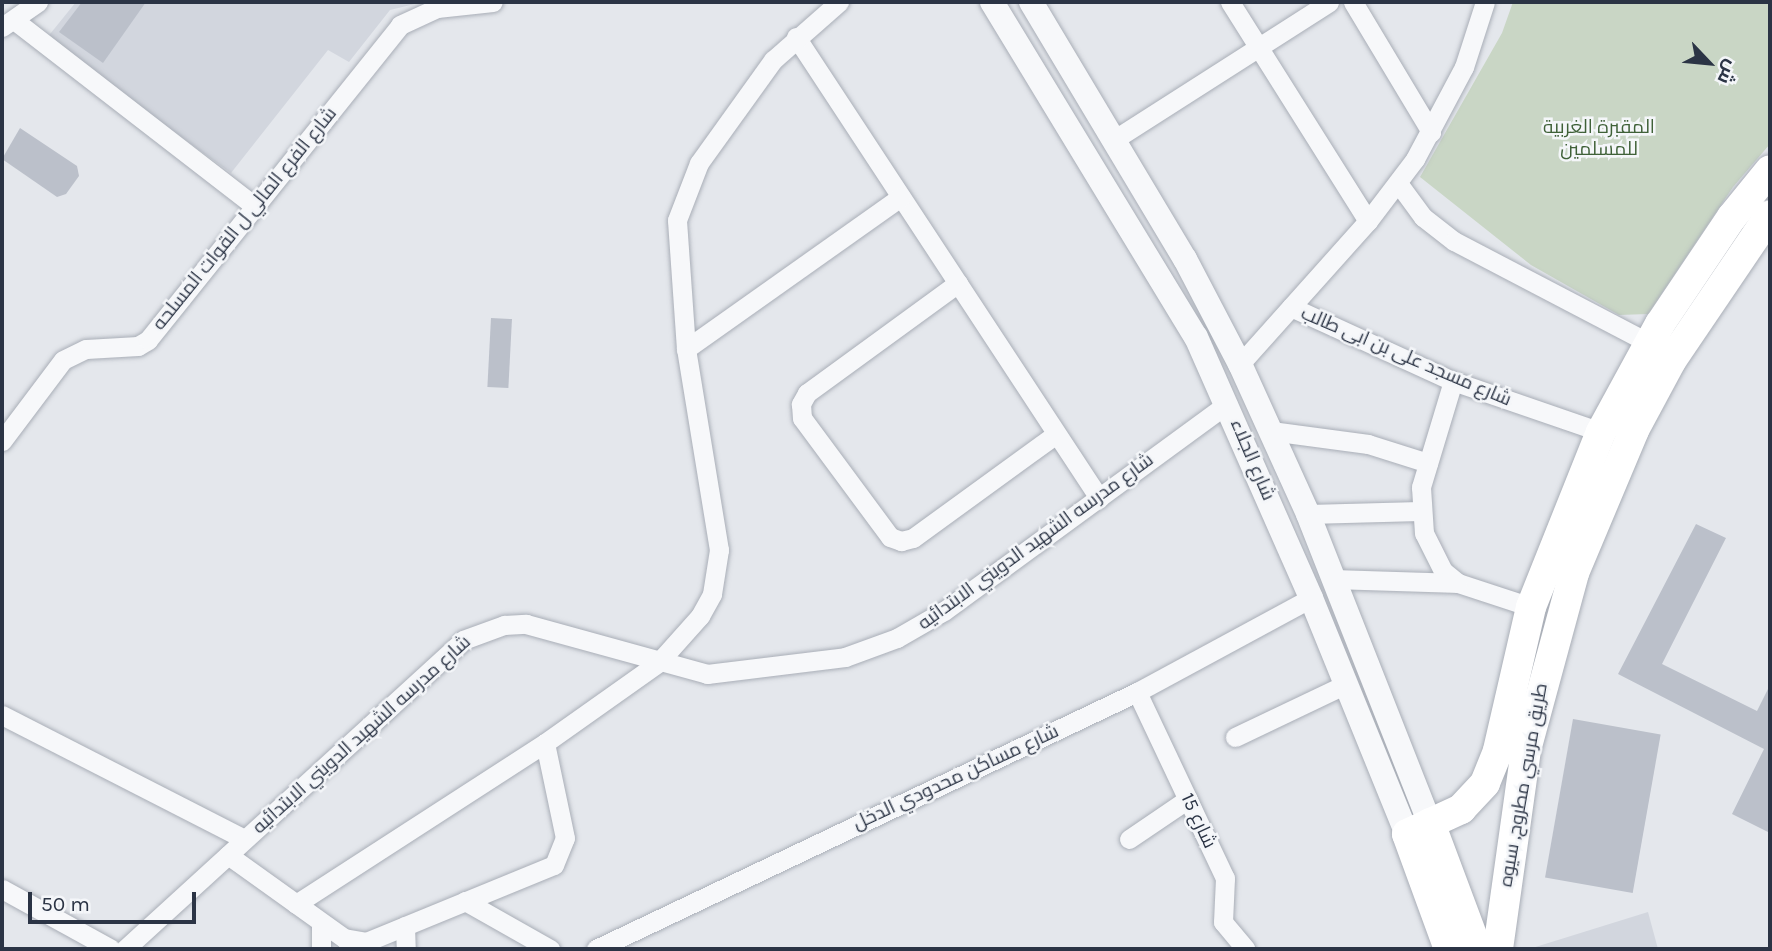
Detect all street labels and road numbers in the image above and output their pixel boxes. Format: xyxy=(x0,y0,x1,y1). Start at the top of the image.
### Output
street label: شارع الفرع المالي ل القوات المسلحه xyxy=(148,103,342,335)
street label: شارع مسجد على بن ابى طالب xyxy=(1297,302,1515,412)
street label: شارع الجلاء xyxy=(1225,416,1279,504)
street label: شارع مدرسه الشهيد الدويني الابتدائيه xyxy=(914,449,1158,635)
street label: شارع مدرسه الشهيد الدويني الابتدائيه xyxy=(248,631,476,839)
street label: طريق مرسي مطروح, سيوه xyxy=(1495,681,1553,889)
street label: شارع مساكن محدودي الدخل xyxy=(850,720,1062,836)
street label: شارع 15 xyxy=(1175,790,1221,852)

